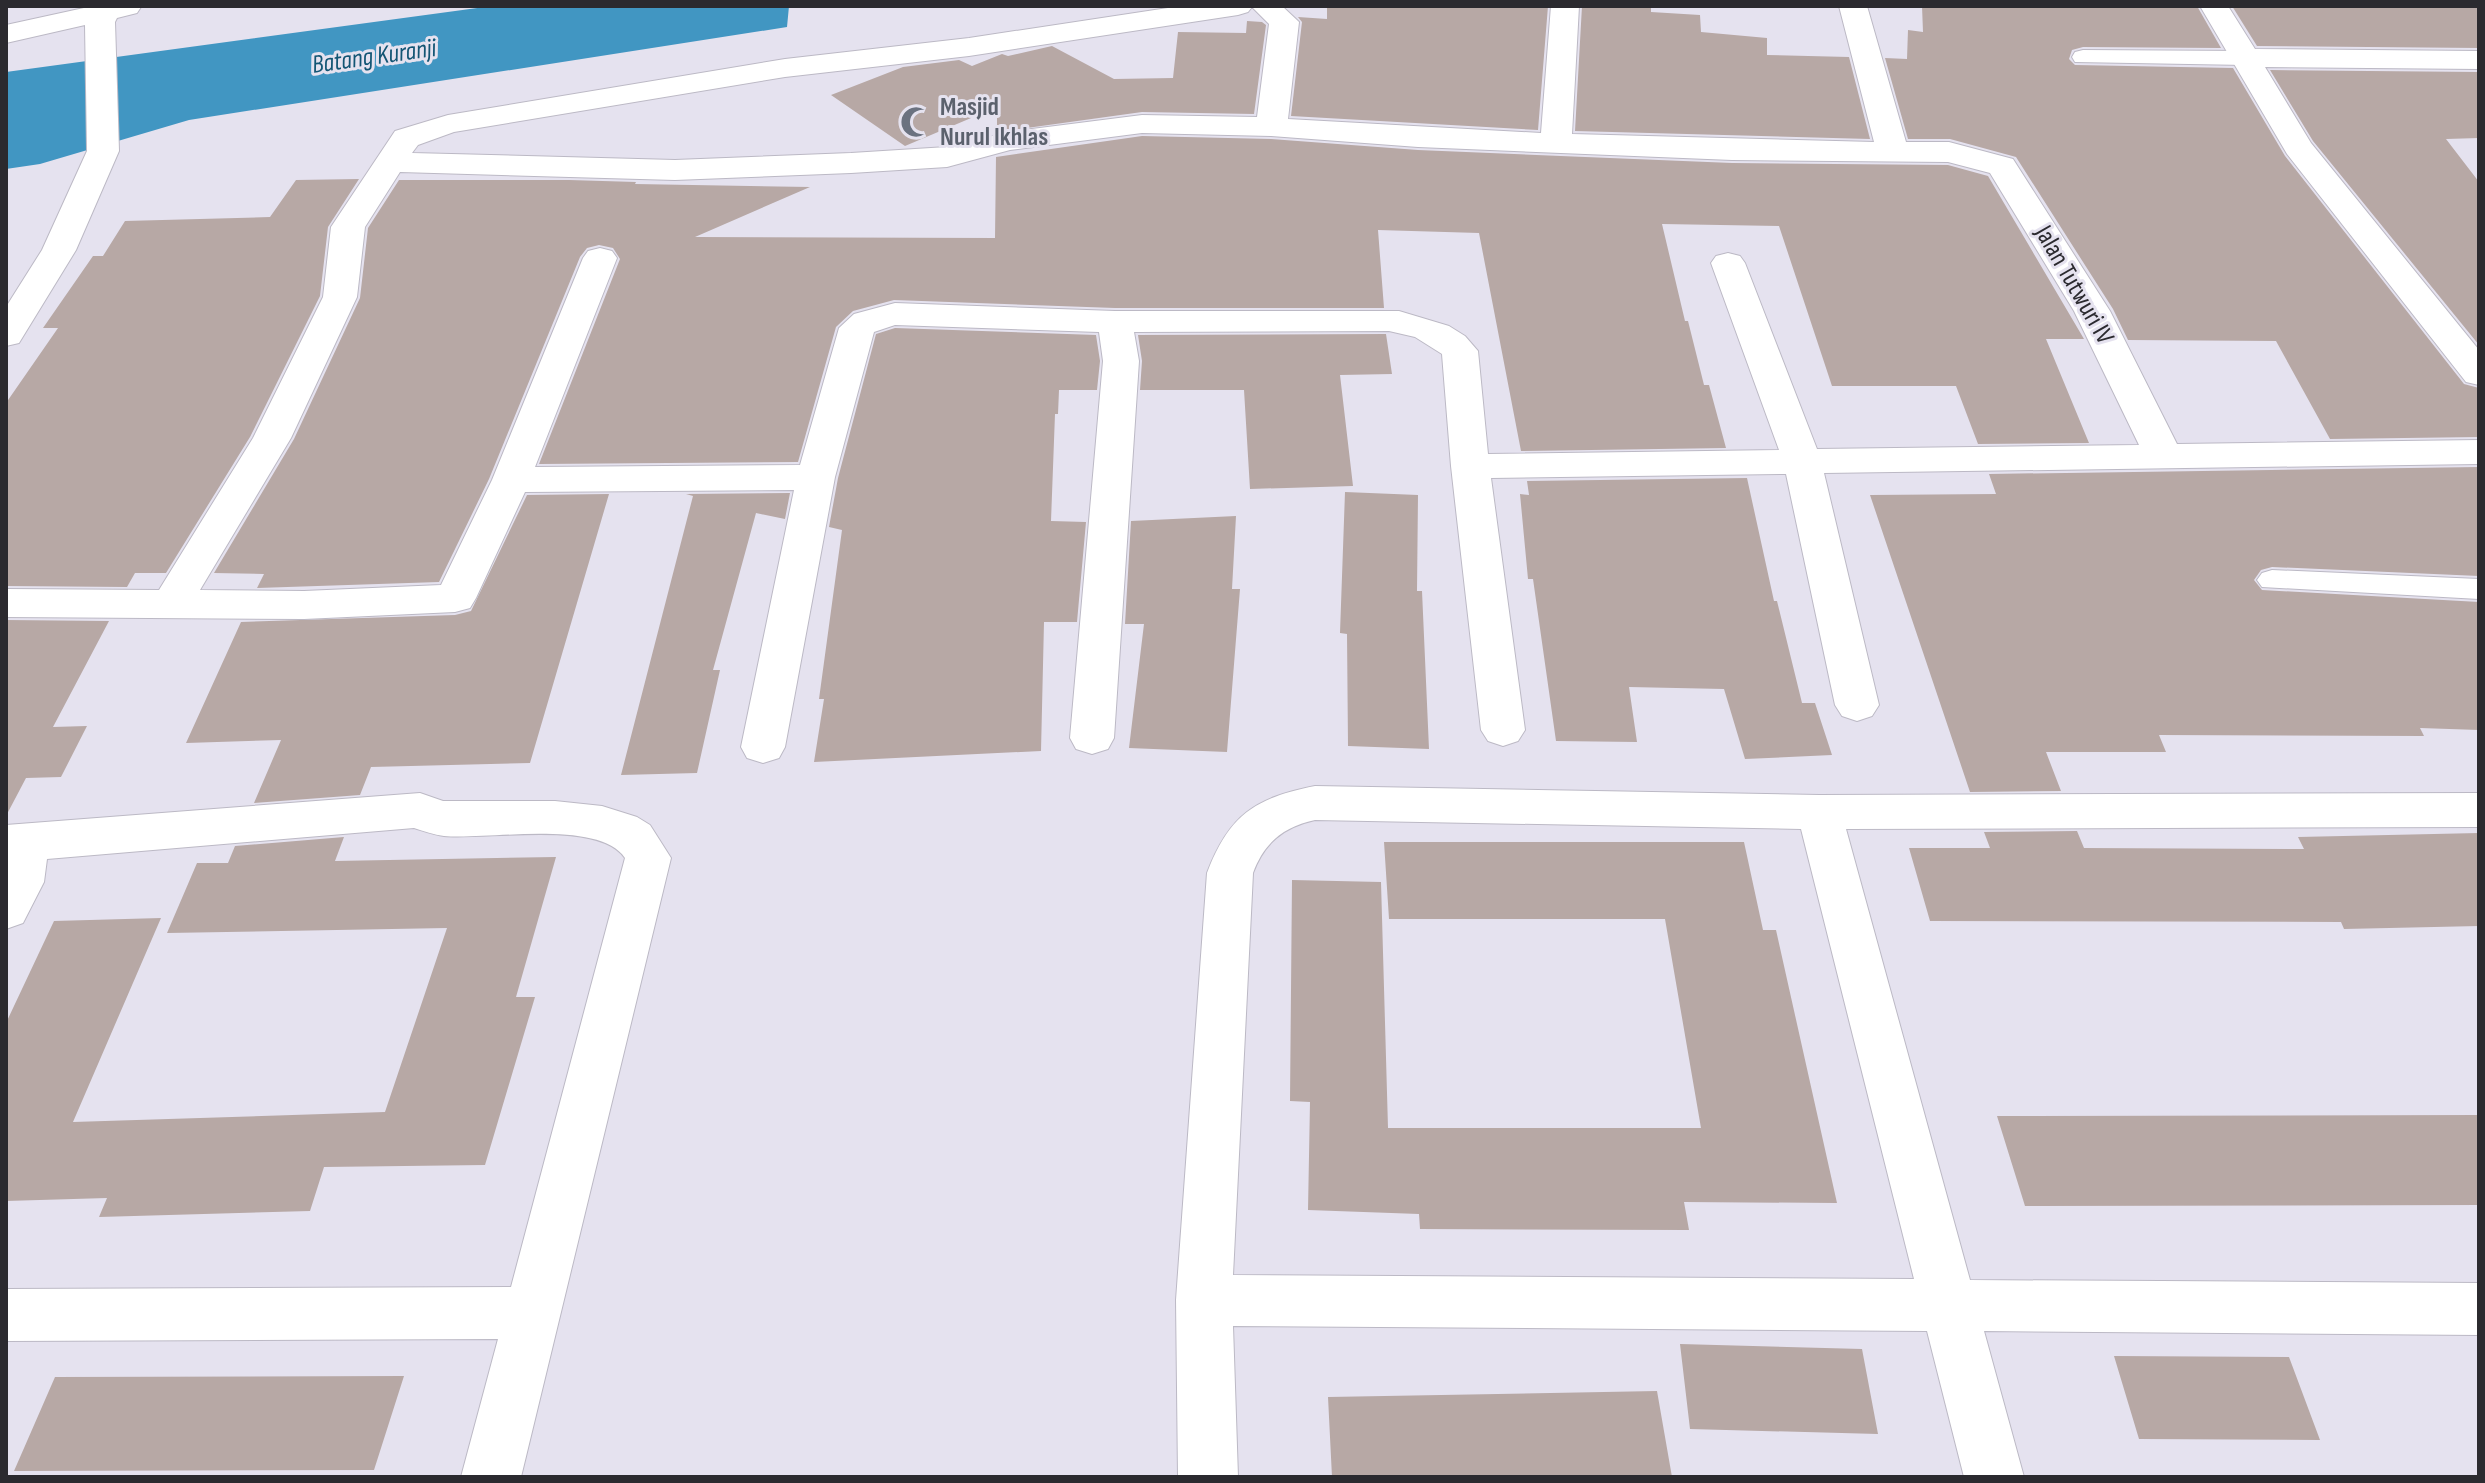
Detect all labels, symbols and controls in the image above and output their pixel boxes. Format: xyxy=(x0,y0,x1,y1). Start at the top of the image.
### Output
water label: Batang Kuranji xyxy=(310,33,439,81)
place label: Masjid Nurul Ikhlas xyxy=(940,92,1048,153)
mosque icon: Masjid Nurul Ikhlas xyxy=(899,105,933,139)
street label: Jalan Tutwuri IV xyxy=(2027,219,2121,350)

